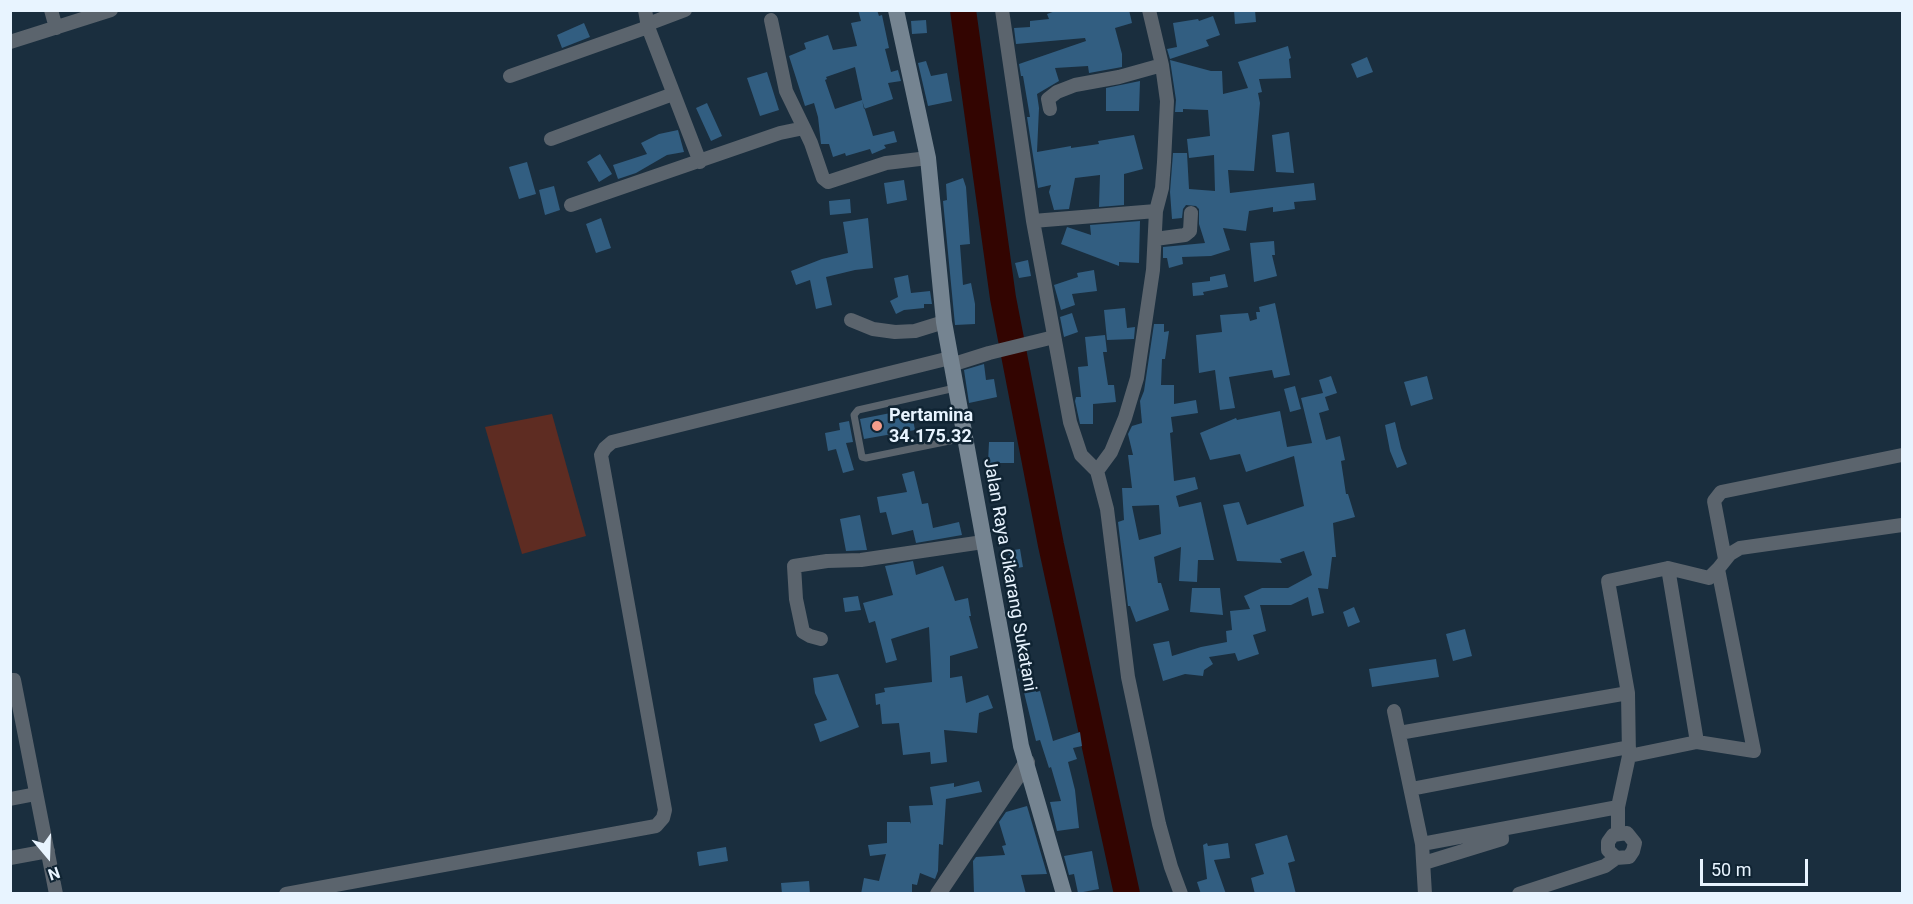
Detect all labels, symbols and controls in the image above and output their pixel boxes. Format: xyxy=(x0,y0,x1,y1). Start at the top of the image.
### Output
place label: Pertamina 34.175.32 xyxy=(889,405,973,448)
marker: Pertamina 34.175.32 xyxy=(870,419,884,433)
street label: Jalan Raya Cikarang Sukatani xyxy=(978,457,1040,693)
north arrow xyxy=(18,826,78,886)
scale bar xyxy=(1703,847,1811,885)
text: 50 m xyxy=(1711,859,1751,880)
text: N xyxy=(46,863,62,884)

